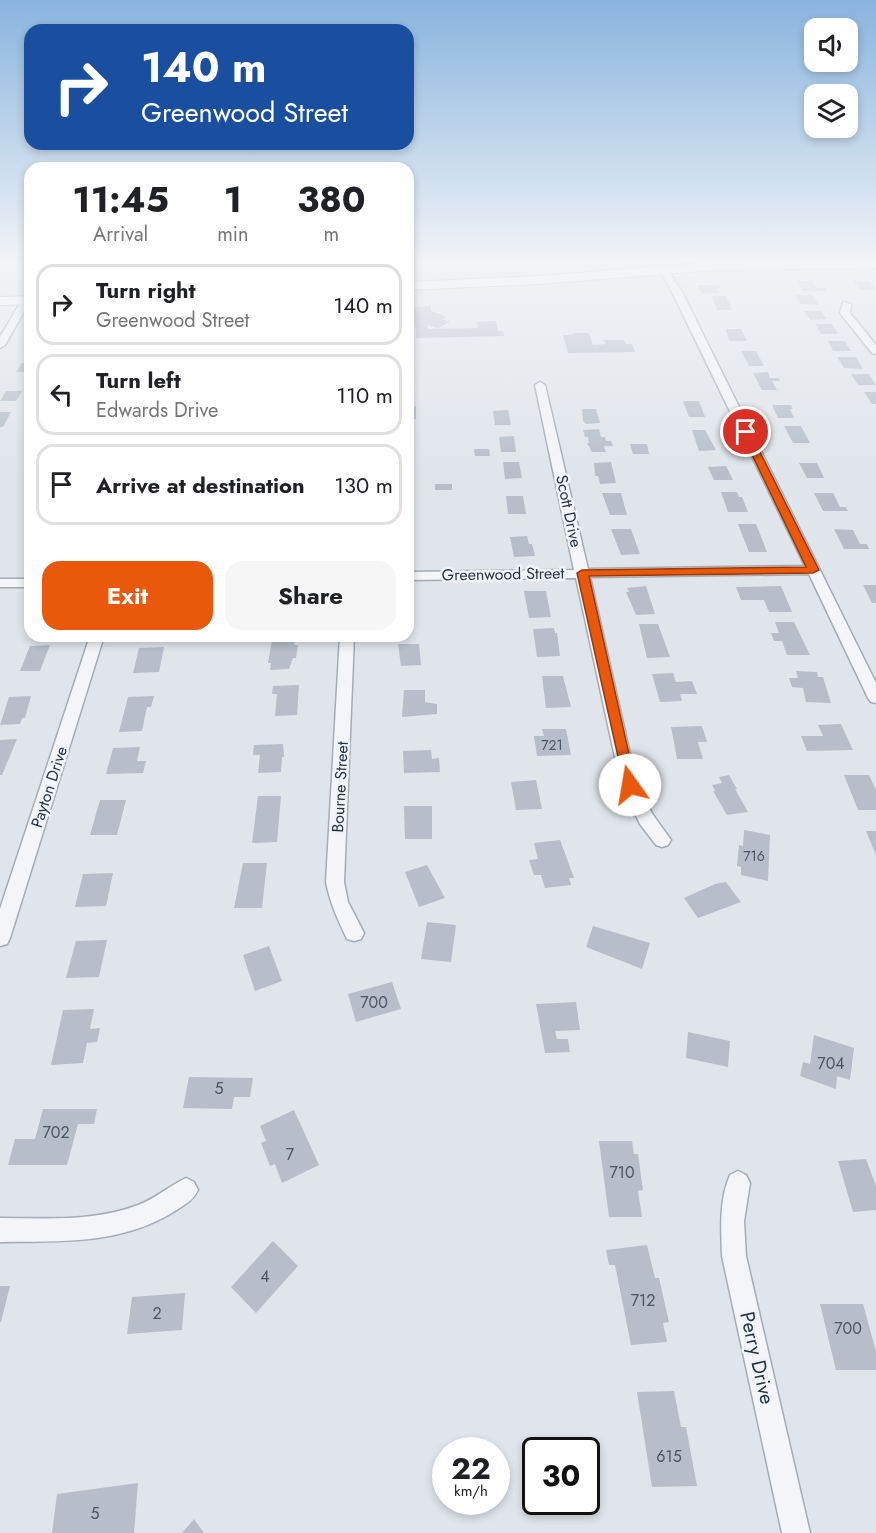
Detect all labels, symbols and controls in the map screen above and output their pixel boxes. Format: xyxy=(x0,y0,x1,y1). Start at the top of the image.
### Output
map controls xyxy=(804,18,858,138)
button: sound xyxy=(804,18,858,72)
text: 140 m xyxy=(141,37,267,98)
icon: right xyxy=(42,48,120,126)
button: layers xyxy=(804,84,858,138)
text: Greenwood Street xyxy=(141,93,348,132)
text: 11:45 xyxy=(72,173,169,225)
text: 1 xyxy=(224,173,242,225)
text: 380 xyxy=(297,173,366,225)
text: Arrival xyxy=(93,220,148,249)
text: min xyxy=(217,220,249,249)
text: m xyxy=(323,220,339,249)
text: Turn right xyxy=(96,274,196,306)
icon: right xyxy=(45,288,78,321)
text: 140 m xyxy=(333,289,393,321)
text: Greenwood Street xyxy=(96,306,249,335)
text: Turn left xyxy=(96,364,181,396)
icon: left xyxy=(45,378,78,411)
text: 110 m xyxy=(336,379,393,411)
text: Edwards Drive xyxy=(96,396,218,425)
pin xyxy=(720,406,771,457)
icon: arrive xyxy=(729,415,762,448)
icon: arrive xyxy=(45,468,78,501)
text: Arrive at destination xyxy=(96,469,305,501)
text: 130 m xyxy=(334,469,393,501)
street label: Scott Drive xyxy=(550,473,588,549)
button: Exit xyxy=(42,561,213,630)
button: Share xyxy=(225,561,396,630)
street label: Greenwood Street xyxy=(441,561,565,587)
house number: 721 xyxy=(541,735,563,755)
street label: Bourne Street xyxy=(326,741,354,833)
street label: Payton Drive xyxy=(25,743,73,831)
position arrow xyxy=(598,753,662,817)
house number: 716 xyxy=(743,846,765,866)
house number: 700 xyxy=(360,991,388,1014)
house number: 704 xyxy=(817,1052,845,1075)
house number: 5 xyxy=(214,1077,224,1100)
house number: 702 xyxy=(42,1121,70,1144)
house number: 7 xyxy=(286,1143,295,1166)
house number: 710 xyxy=(609,1161,635,1184)
house number: 4 xyxy=(260,1265,270,1288)
house number: 712 xyxy=(631,1289,655,1312)
house number: 2 xyxy=(152,1302,162,1325)
street label: Perry Drive xyxy=(732,1309,782,1407)
house number: 700 xyxy=(834,1317,862,1340)
speed limit sign: 30 xyxy=(522,1437,600,1515)
house number: 615 xyxy=(656,1445,682,1468)
text: 22 xyxy=(451,1447,491,1490)
text: km/h xyxy=(454,1480,488,1502)
house number: 5 xyxy=(90,1502,100,1525)

